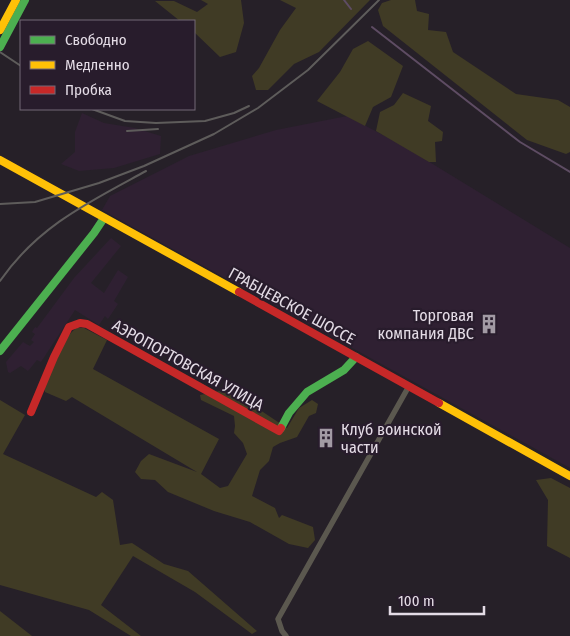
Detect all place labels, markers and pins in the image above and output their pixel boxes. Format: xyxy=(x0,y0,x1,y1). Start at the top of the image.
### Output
place label: Торговая компания ДВС xyxy=(378,306,474,343)
building icon: Торговая компания ДВС xyxy=(478,313,500,335)
place label: Клуб воинской части xyxy=(341,420,442,457)
building icon: Клуб воинской части xyxy=(315,427,337,449)

